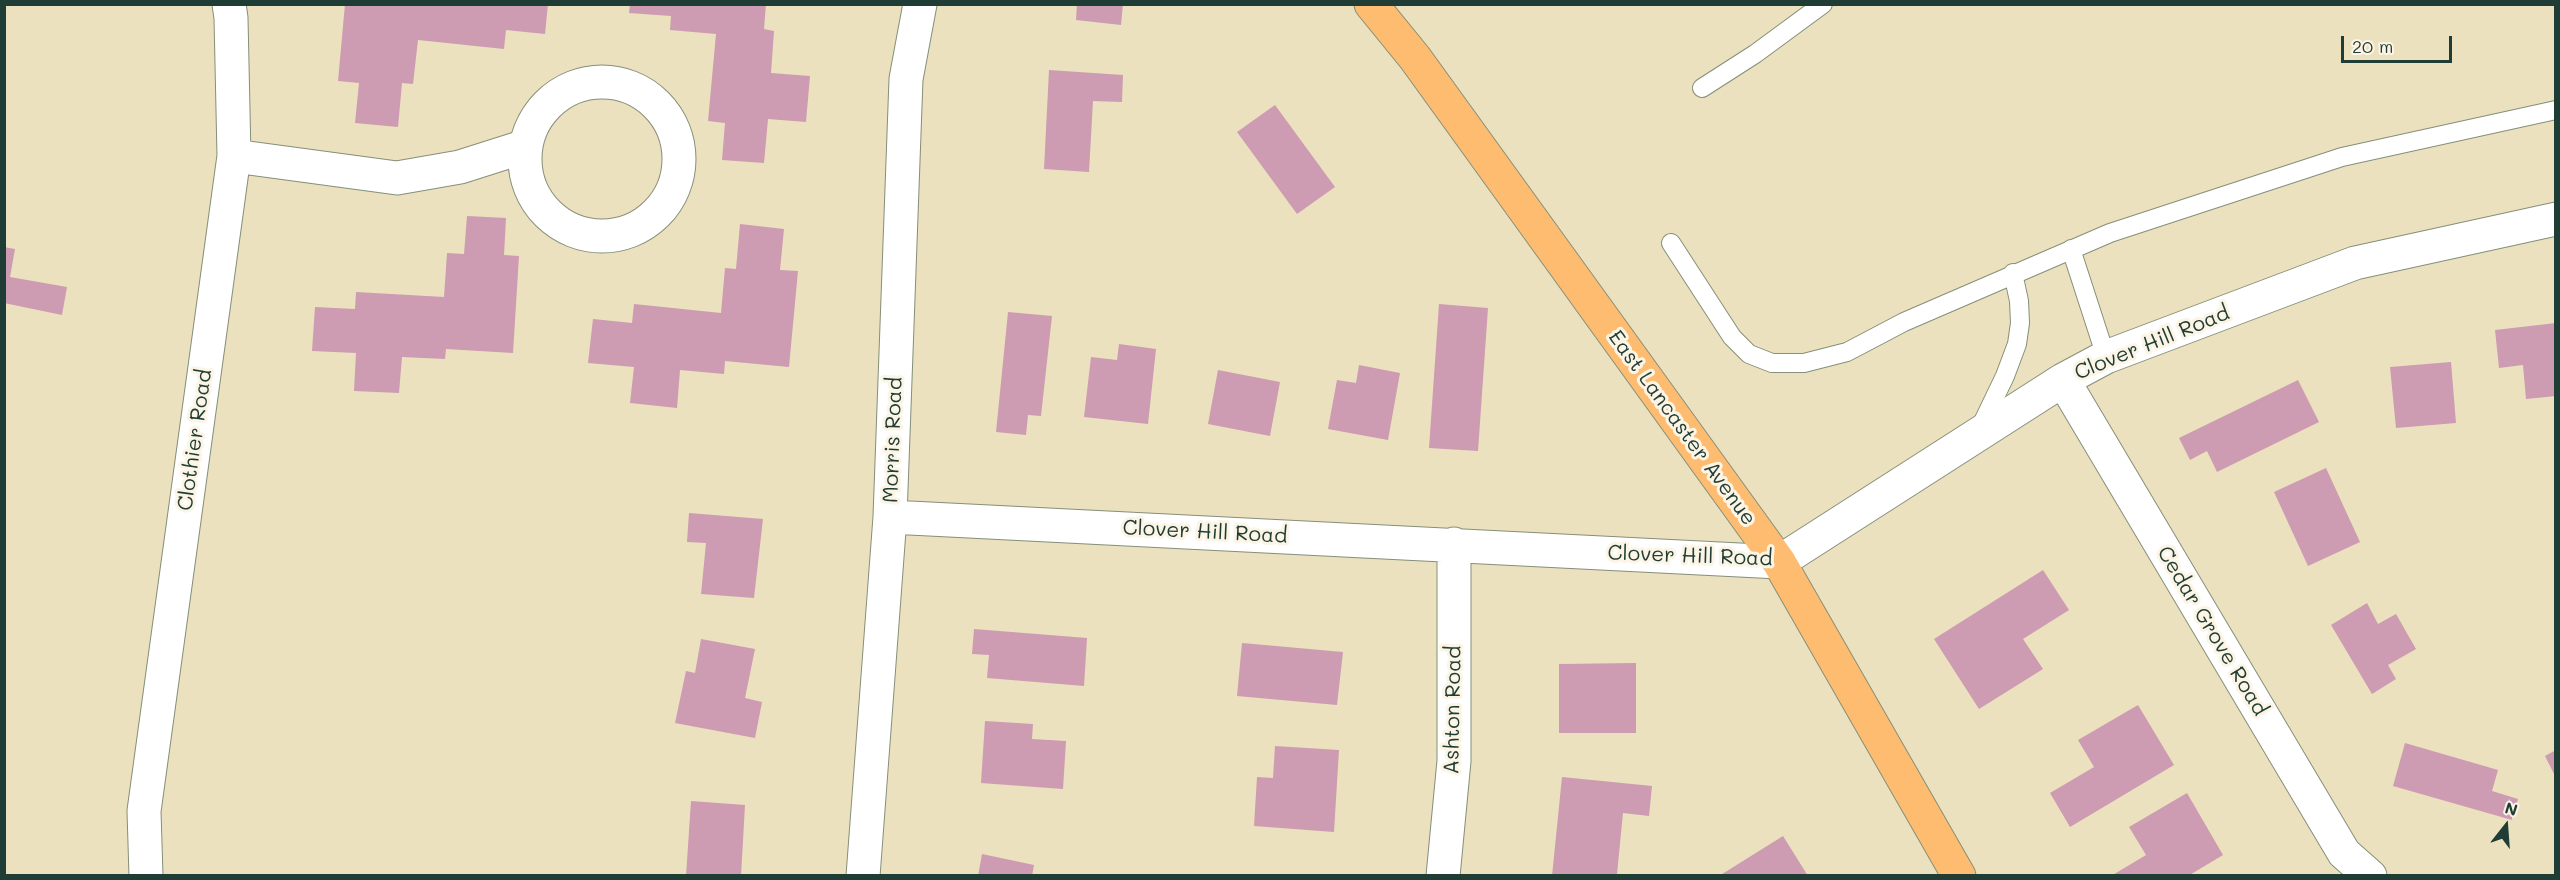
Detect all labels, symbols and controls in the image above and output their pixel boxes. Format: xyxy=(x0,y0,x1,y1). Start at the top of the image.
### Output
scale bar xyxy=(2344,24,2455,62)
text: 20 m xyxy=(2352,34,2393,58)
street label: Clover Hill Road xyxy=(2071,300,2233,386)
street label: East Lancaster Avenue xyxy=(1603,326,1761,530)
street label: Clothier Road xyxy=(173,368,217,512)
street label: Morris Road xyxy=(878,377,908,503)
street label: Clover Hill Road xyxy=(1122,515,1288,549)
street label: Clover Hill Road xyxy=(1607,541,1773,571)
street label: Cedar Grove Road xyxy=(2151,542,2273,720)
street label: Ashton Road xyxy=(1439,645,1467,775)
north arrow xyxy=(2476,796,2536,856)
text: N xyxy=(2503,796,2520,820)

